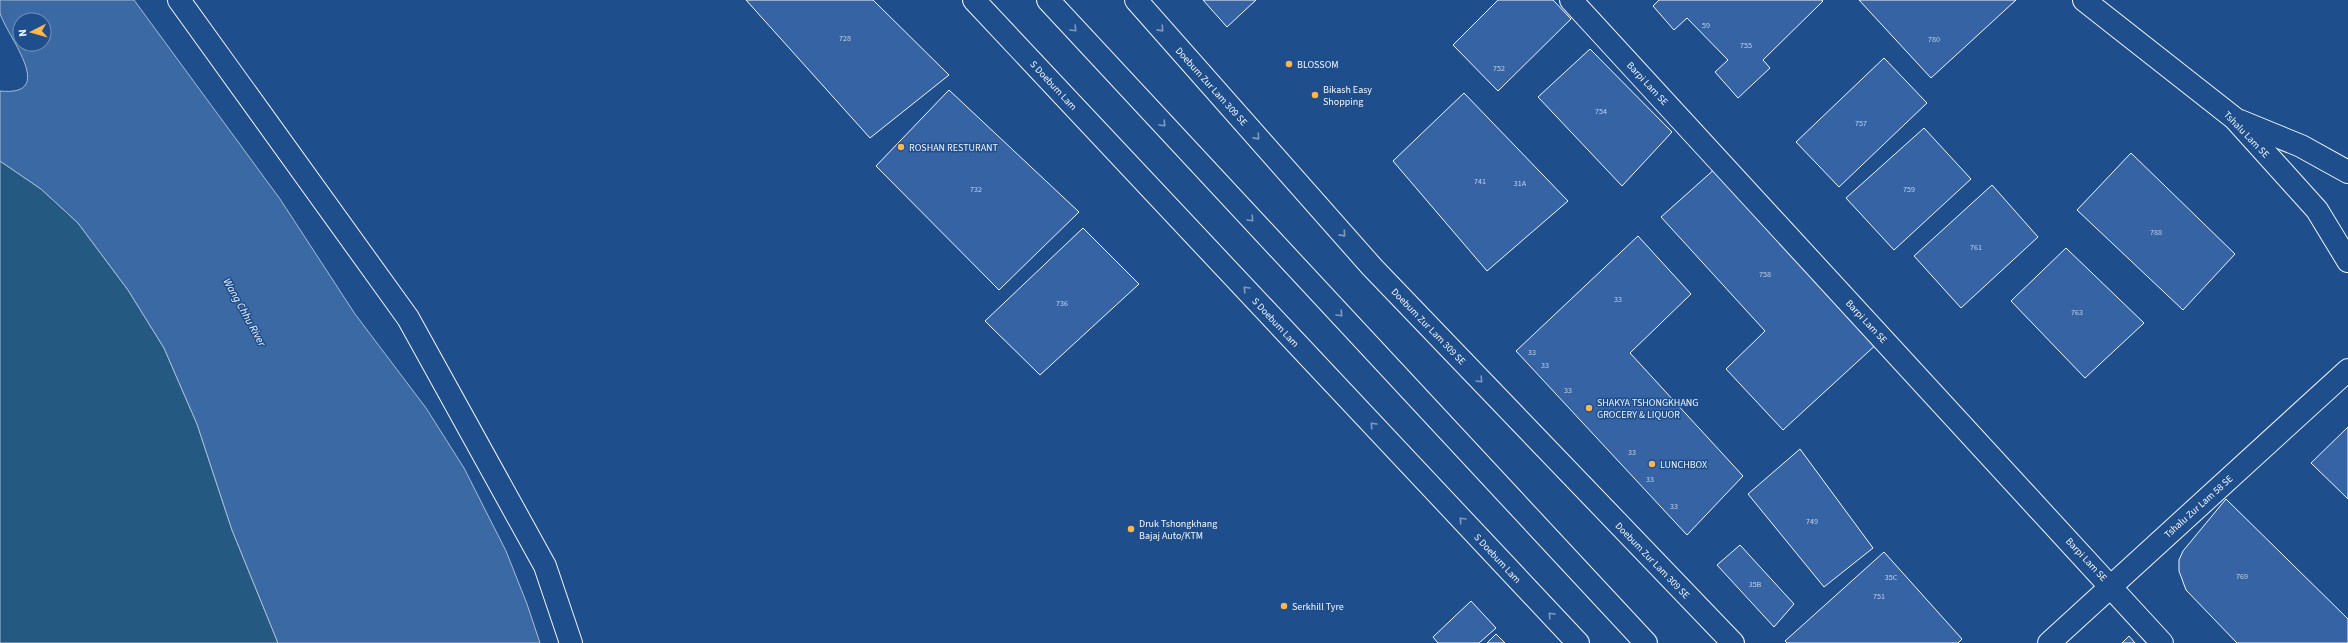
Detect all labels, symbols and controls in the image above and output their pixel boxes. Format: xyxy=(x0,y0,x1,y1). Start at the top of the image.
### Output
north arrow xyxy=(12,12,52,52)
house number: 59 xyxy=(1702,20,1710,31)
one-way arrow xyxy=(1069,24,1076,31)
one-way arrow xyxy=(1157,24,1164,32)
text: N xyxy=(15,29,30,37)
house number: 728 xyxy=(839,33,851,44)
house number: 780 xyxy=(1928,34,1940,45)
house number: 755 xyxy=(1740,40,1752,51)
street label: Doebum Zur Lam 309 SE xyxy=(1172,44,1250,129)
street label: S Doebum Lam xyxy=(1027,58,1080,114)
place label: BLOSSOM xyxy=(1297,58,1339,72)
marker: BLOSSOM xyxy=(1284,59,1294,69)
street label: Barpi Lam SE xyxy=(1623,59,1671,109)
house number: 752 xyxy=(1493,63,1505,74)
place label: Bikash Easy Shopping xyxy=(1323,83,1372,109)
marker: Bikash Easy Shopping xyxy=(1310,90,1320,100)
house number: 754 xyxy=(1595,106,1607,117)
street label: Tshalu Lam SE xyxy=(2220,108,2272,161)
house number: 757 xyxy=(1855,118,1867,129)
one-way arrow xyxy=(1158,119,1165,127)
one-way arrow xyxy=(1252,132,1260,140)
place label: ROSHAN RESTURANT xyxy=(909,141,999,155)
marker: ROSHAN RESTURANT xyxy=(896,142,906,152)
house number: 741 xyxy=(1474,176,1486,187)
house number: 31A xyxy=(1514,178,1527,189)
house number: 732 xyxy=(970,184,982,195)
house number: 759 xyxy=(1903,184,1915,195)
one-way arrow xyxy=(1247,214,1254,222)
house number: 788 xyxy=(2150,227,2162,238)
one-way arrow xyxy=(1339,229,1346,237)
house number: 761 xyxy=(1970,242,1982,253)
house number: 758 xyxy=(1759,269,1771,280)
water label: Wang Chhu River xyxy=(220,275,270,350)
street label: Doebum Zur Lam 309 SE xyxy=(1388,285,1469,368)
one-way arrow xyxy=(1244,287,1251,294)
house number: 33 xyxy=(1614,294,1622,305)
street label: S Doebum Lam xyxy=(1249,295,1302,351)
street label: Barpi Lam SE xyxy=(1842,297,1890,347)
house number: 736 xyxy=(1056,298,1068,309)
house number: 763 xyxy=(2071,307,2083,318)
one-way arrow xyxy=(1335,309,1343,317)
house number: 33 xyxy=(1528,347,1536,358)
house number: 33 xyxy=(1541,360,1549,371)
one-way arrow xyxy=(1476,375,1483,383)
house number: 33 xyxy=(1564,385,1572,396)
place label: SHAKYA TSHONGKHANG GROCERY & LIQUOR xyxy=(1597,396,1698,422)
marker: SHAKYA TSHONGKHANG GROCERY & LIQUOR xyxy=(1584,403,1594,413)
one-way arrow xyxy=(1370,422,1378,430)
house number: 33 xyxy=(1628,447,1636,458)
place label: LUNCHBOX xyxy=(1660,458,1707,472)
marker: LUNCHBOX xyxy=(1647,459,1657,469)
street label: Tshalu Zur Lam 58 SE xyxy=(2161,472,2236,541)
house number: 33 xyxy=(1646,474,1654,485)
house number: 33 xyxy=(1670,501,1678,512)
house number: 749 xyxy=(1806,516,1818,527)
place label: Druk Tshongkhang Bajaj Auto/KTM xyxy=(1139,517,1217,543)
one-way arrow xyxy=(1459,517,1467,525)
street label: Doebum Zur Lam 309 SE xyxy=(1612,519,1693,602)
marker: Druk Tshongkhang Bajaj Auto/KTM xyxy=(1126,524,1136,534)
street label: S Doebum Lam xyxy=(1471,531,1524,587)
street label: Barpi Lam SE xyxy=(2062,535,2110,585)
house number: 769 xyxy=(2236,571,2248,582)
house number: 35C xyxy=(1885,572,1898,583)
house number: 35B xyxy=(1749,579,1762,590)
house number: 751 xyxy=(1873,591,1885,602)
place label: Serkhill Tyre xyxy=(1292,600,1344,614)
marker: Serkhill Tyre xyxy=(1279,601,1289,611)
one-way arrow xyxy=(1549,612,1556,619)

